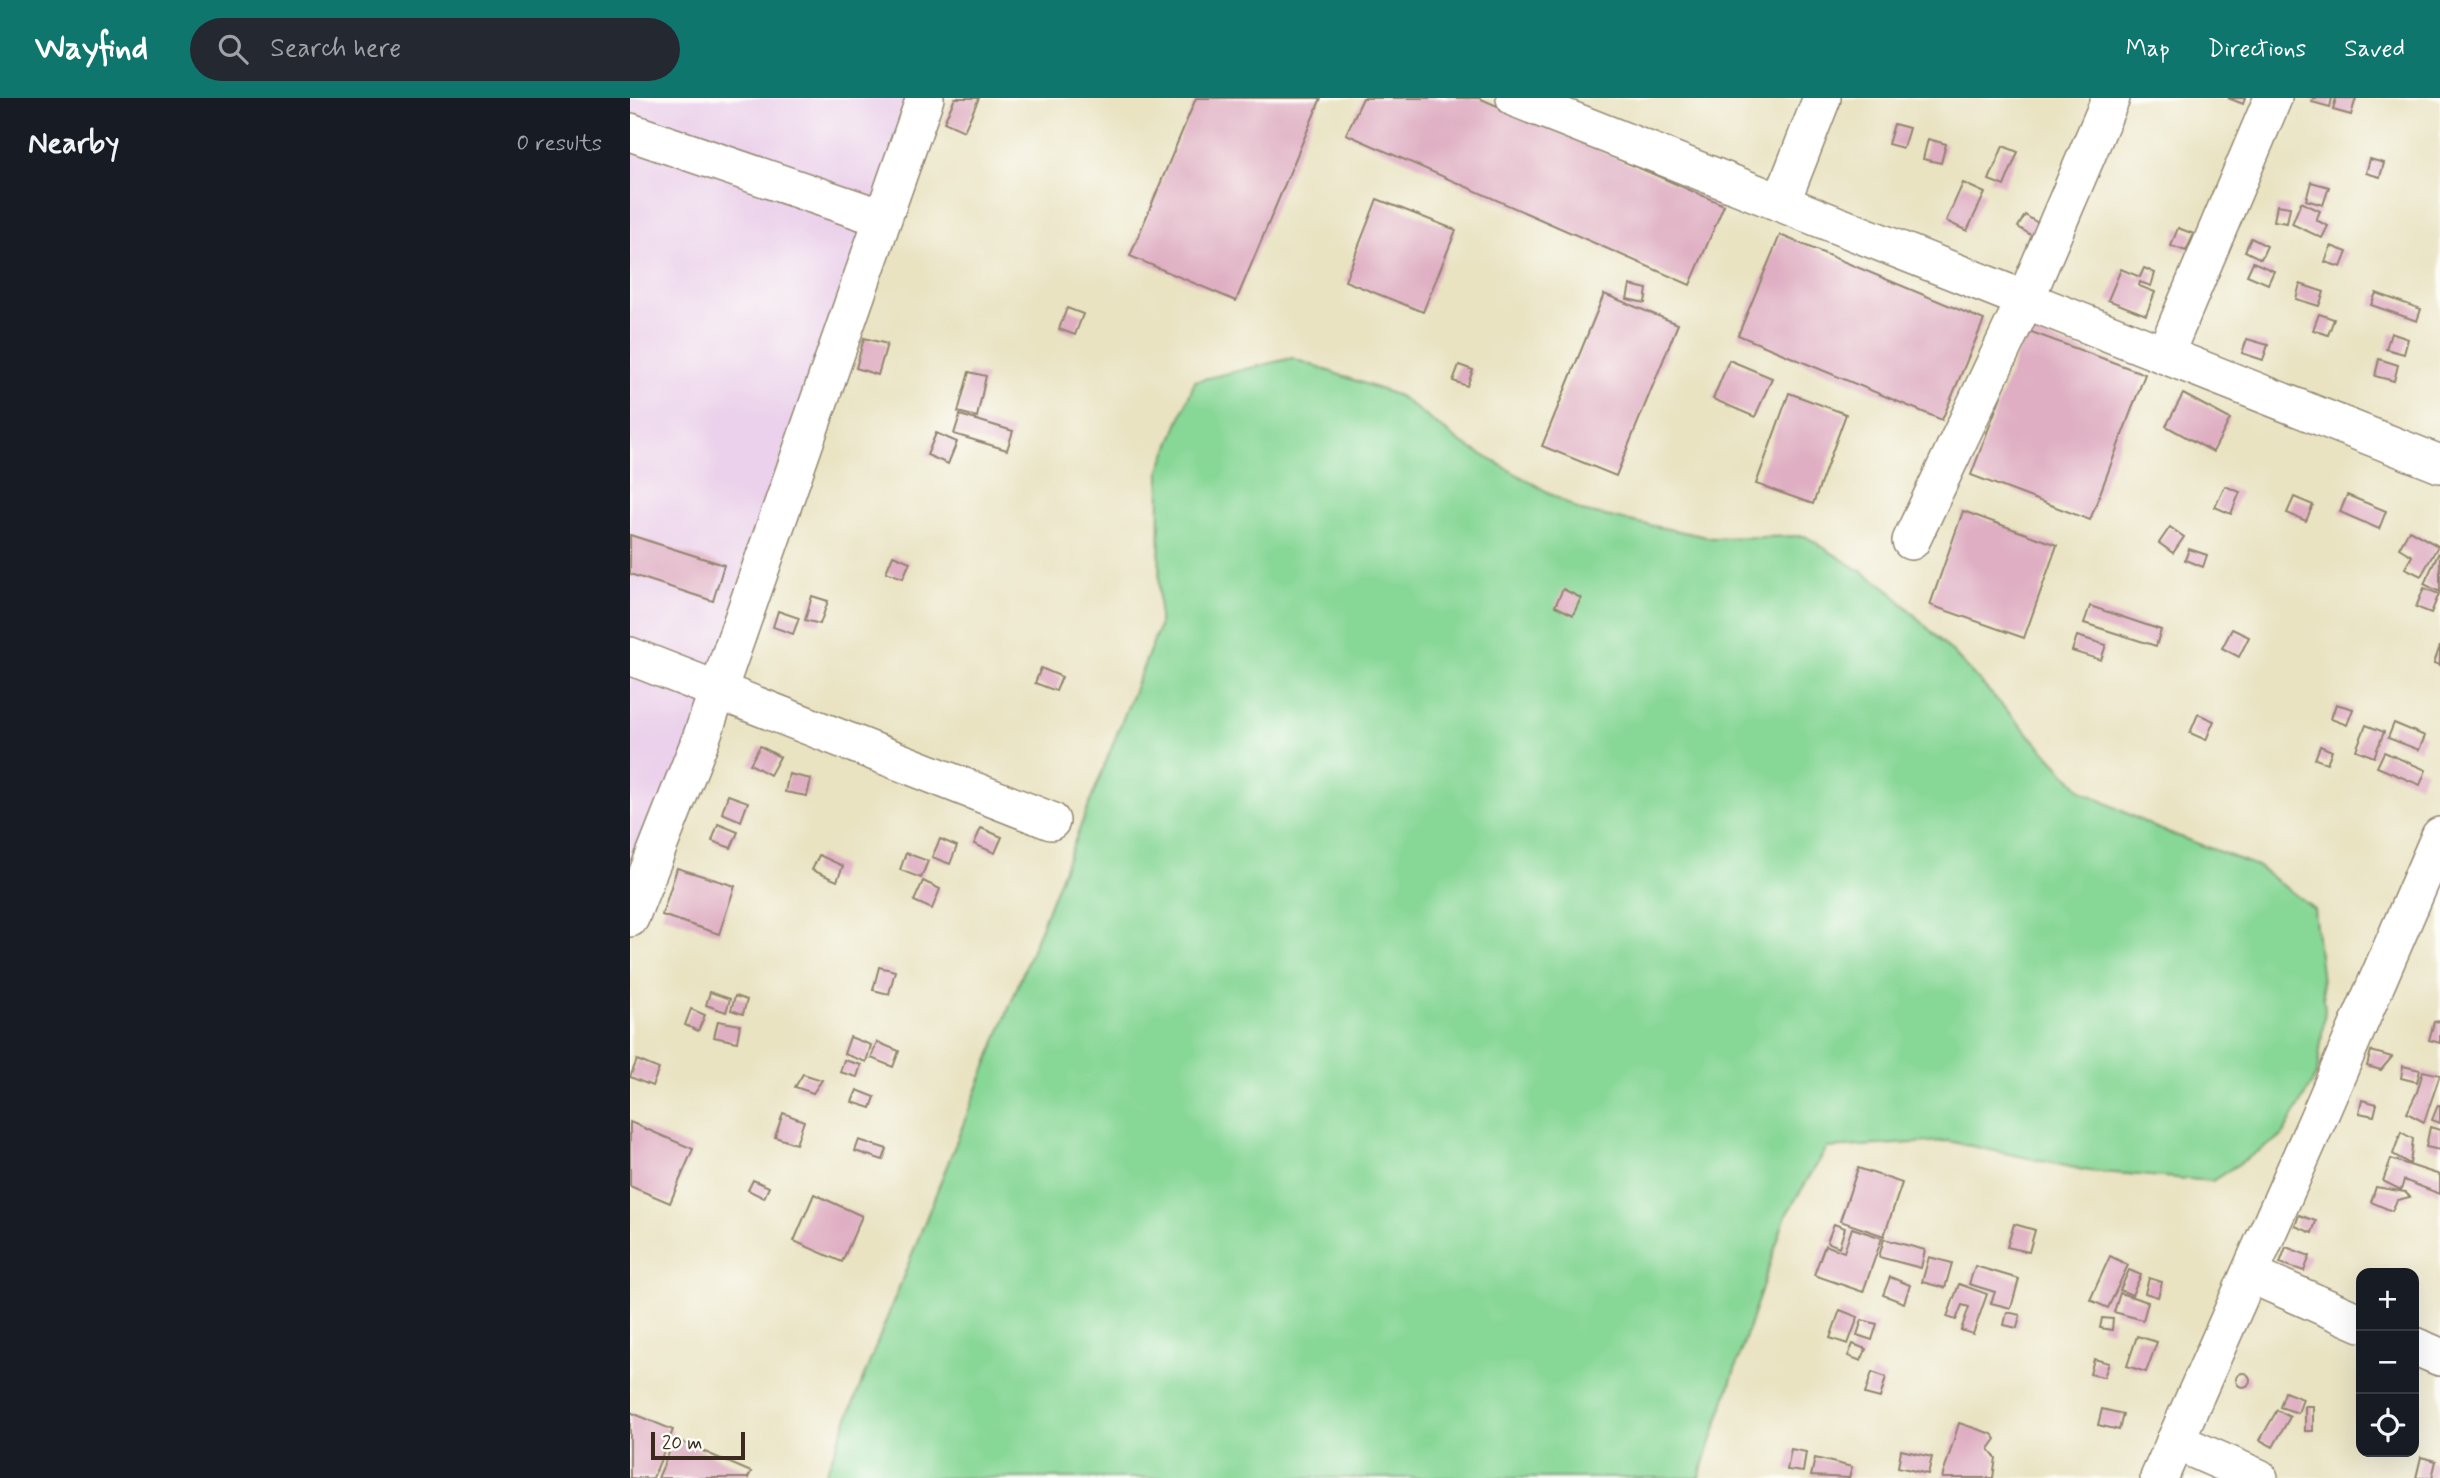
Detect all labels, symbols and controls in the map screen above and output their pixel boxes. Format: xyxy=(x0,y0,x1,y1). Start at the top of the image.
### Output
search box xyxy=(190,18,680,81)
text: Wayfind xyxy=(35,27,148,71)
icon: search xyxy=(214,30,252,68)
text: Search here xyxy=(270,32,401,66)
text: Map xyxy=(2126,34,2170,65)
text: Directions xyxy=(2208,34,2306,65)
text: Saved xyxy=(2344,34,2405,65)
text: Nearby xyxy=(28,124,119,163)
text: 0 results xyxy=(516,129,602,159)
map controls xyxy=(2356,1268,2419,1457)
button: + xyxy=(2356,1268,2419,1331)
button: − xyxy=(2356,1331,2419,1394)
button: locate xyxy=(2356,1394,2419,1457)
scale bar xyxy=(651,1429,746,1461)
text: 20 m xyxy=(662,1431,702,1456)

